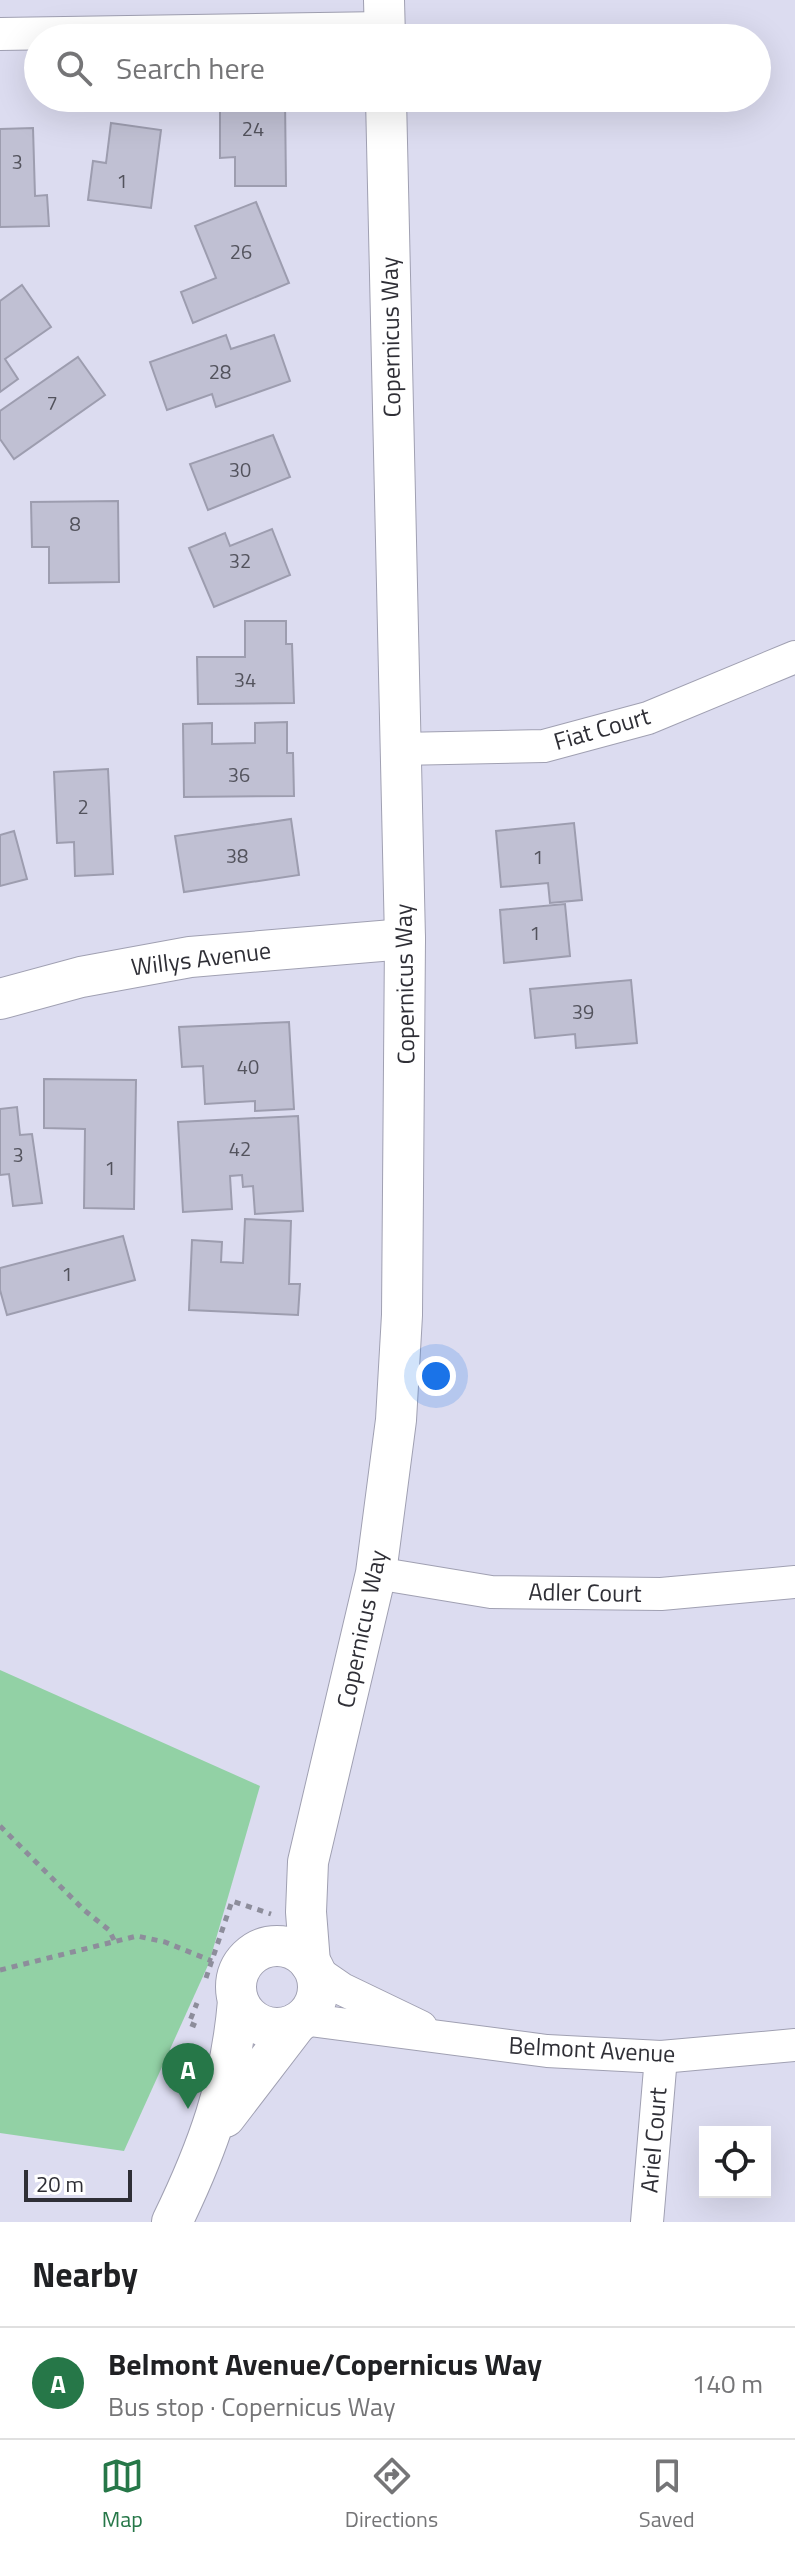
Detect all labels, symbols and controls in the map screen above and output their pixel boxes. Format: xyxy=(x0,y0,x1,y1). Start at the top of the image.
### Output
search box xyxy=(24,24,771,112)
text: Search here xyxy=(116,45,265,91)
icon: search xyxy=(52,46,96,90)
house number: 24 xyxy=(242,113,264,144)
house number: 3 xyxy=(11,146,23,177)
house number: 1 xyxy=(116,165,128,196)
house number: 26 xyxy=(230,236,252,267)
street label: Copernicus Way xyxy=(371,256,409,418)
house number: 28 xyxy=(209,356,231,387)
house number: 7 xyxy=(46,387,58,418)
house number: 30 xyxy=(229,454,251,485)
house number: 8 xyxy=(69,508,81,539)
house number: 32 xyxy=(229,545,251,576)
house number: 34 xyxy=(234,664,256,695)
street label: Fiat Court xyxy=(549,697,655,759)
house number: 36 xyxy=(228,759,250,790)
house number: 2 xyxy=(77,791,89,822)
house number: 38 xyxy=(226,840,248,871)
house number: 1 xyxy=(532,841,544,872)
street label: Copernicus Way xyxy=(385,903,423,1065)
house number: 1 xyxy=(529,917,541,948)
street label: Willys Avenue xyxy=(129,932,273,984)
house number: 39 xyxy=(572,996,594,1027)
house number: 40 xyxy=(237,1051,259,1082)
house number: 42 xyxy=(229,1133,251,1164)
house number: 3 xyxy=(12,1139,24,1170)
house number: 1 xyxy=(104,1152,116,1183)
house number: 1 xyxy=(61,1258,73,1289)
your location xyxy=(416,1356,456,1396)
street label: Copernicus Way xyxy=(327,1546,395,1711)
street label: Adler Court xyxy=(528,1573,642,1611)
street label: Belmont Avenue xyxy=(508,2027,676,2071)
pin: A xyxy=(162,2043,214,2109)
street label: Ariel Court xyxy=(630,2085,676,2194)
map controls xyxy=(699,2126,771,2198)
button: locate xyxy=(699,2126,771,2198)
scale bar xyxy=(24,2166,132,2202)
text: 20 m xyxy=(36,2167,84,2201)
text: Nearby xyxy=(32,2248,138,2300)
text: Belmont Avenue/Copernicus Way xyxy=(108,2341,542,2387)
text: A xyxy=(50,2364,66,2403)
text: 140 m xyxy=(692,2364,763,2403)
text: Bus stop · Copernicus Way xyxy=(108,2387,396,2426)
tab: Map xyxy=(100,2454,144,2536)
tab: Directions xyxy=(345,2454,438,2536)
tab: Saved xyxy=(639,2454,695,2536)

